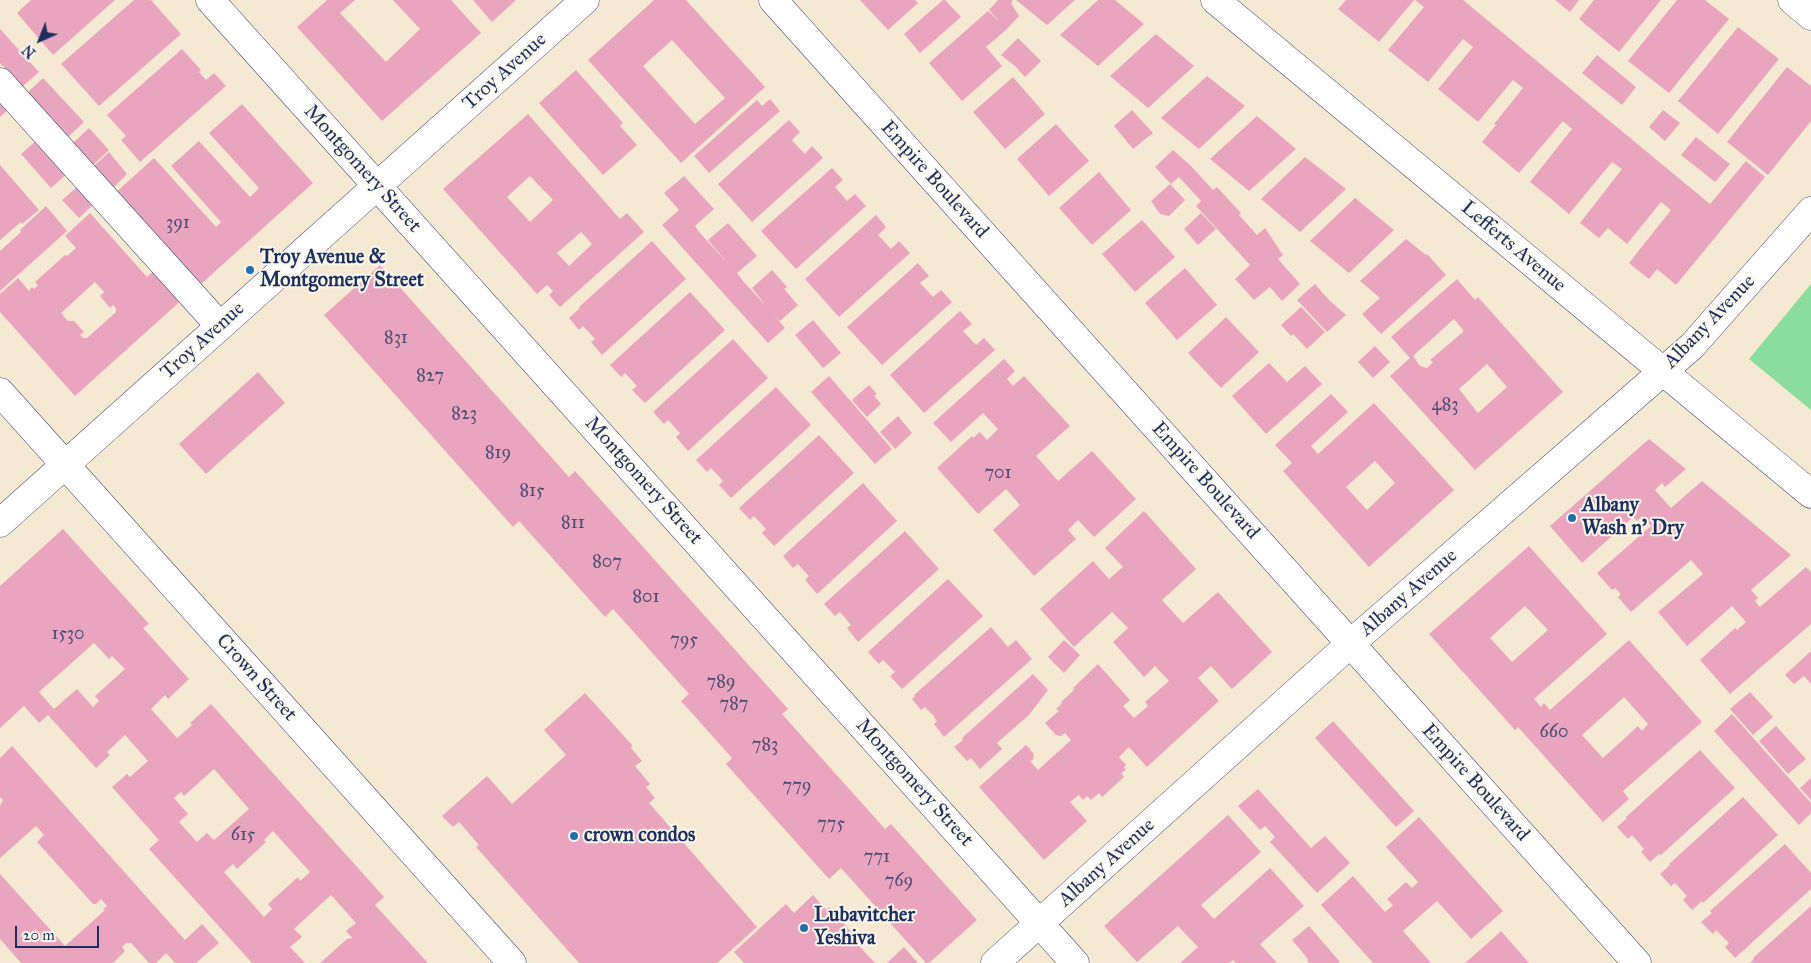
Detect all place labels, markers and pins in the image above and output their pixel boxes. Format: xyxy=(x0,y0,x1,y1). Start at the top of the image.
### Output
place label: Troy Avenue & Montgomery Street xyxy=(260,246,424,293)
marker: Troy Avenue & Montgomery Street xyxy=(244,264,256,276)
place label: Albany Wash n' Dry xyxy=(1582,494,1684,541)
marker: Albany Wash n' Dry xyxy=(1566,512,1578,524)
place label: crown condos xyxy=(584,824,695,848)
marker: crown condos xyxy=(568,830,580,842)
place label: Lubavitcher Yeshiva xyxy=(814,904,915,951)
marker: Lubavitcher Yeshiva xyxy=(798,922,810,934)

